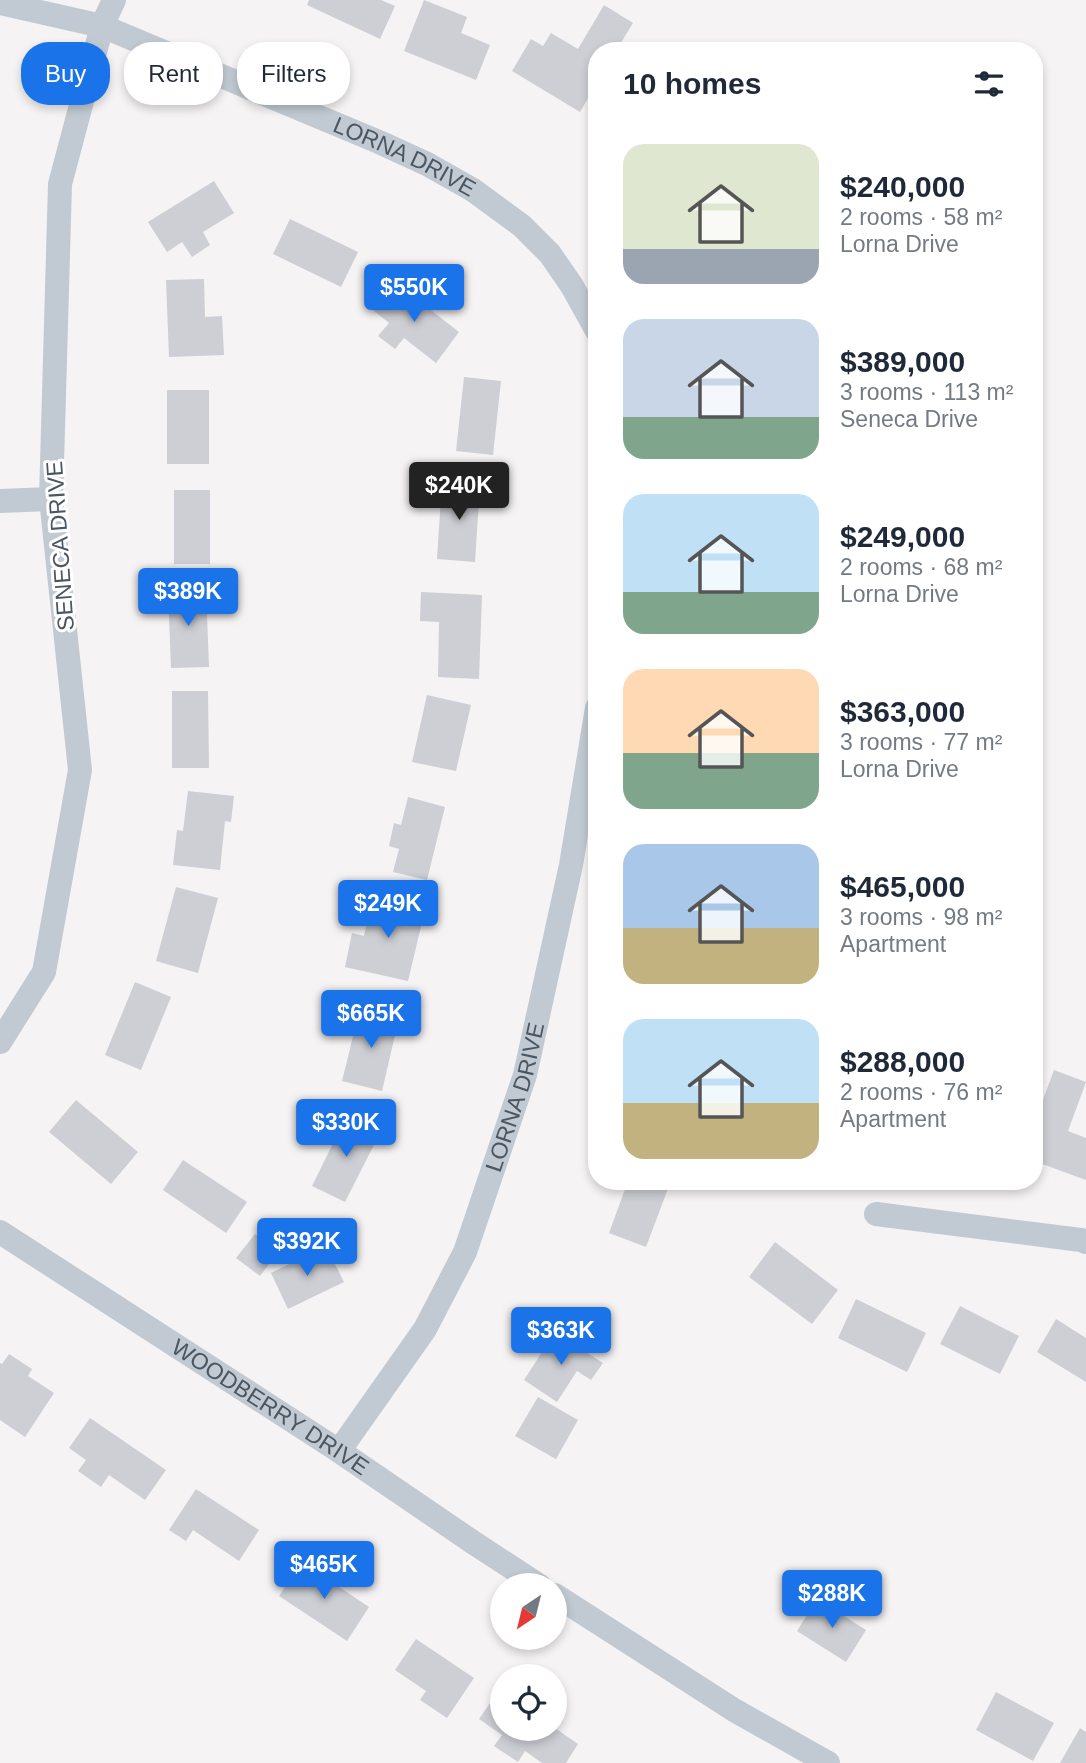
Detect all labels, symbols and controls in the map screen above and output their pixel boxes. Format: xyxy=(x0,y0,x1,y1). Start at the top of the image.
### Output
chip: Buy xyxy=(21,42,110,105)
chip: Rent xyxy=(124,42,223,105)
chip: Filters xyxy=(237,42,350,105)
icon: filters xyxy=(970,65,1008,103)
text: 10 homes xyxy=(623,67,761,100)
street label: LORNA DRIVE xyxy=(329,111,480,202)
text: $240,000 xyxy=(840,170,965,203)
icon: home xyxy=(679,172,763,256)
text: 2 rooms · 58 m² xyxy=(840,204,1002,230)
text: Lorna Drive xyxy=(840,231,959,257)
pin: $550K xyxy=(365,264,463,324)
text: $550K xyxy=(380,274,448,300)
text: $389,000 xyxy=(840,345,965,378)
icon: home xyxy=(679,347,763,431)
text: 3 rooms · 113 m² xyxy=(840,379,1013,405)
text: Seneca Drive xyxy=(840,406,978,432)
street label: SENECA DRIVE xyxy=(41,460,79,632)
pin: $240K xyxy=(410,462,508,522)
text: $240K xyxy=(425,472,493,498)
text: $249,000 xyxy=(840,520,965,553)
icon: home xyxy=(679,522,763,606)
text: 2 rooms · 68 m² xyxy=(840,554,1002,580)
pin: $389K xyxy=(139,568,237,628)
text: $389K xyxy=(154,578,222,604)
text: Lorna Drive xyxy=(840,581,959,607)
text: $363,000 xyxy=(840,695,965,728)
icon: home xyxy=(679,697,763,781)
text: 3 rooms · 77 m² xyxy=(840,729,1002,755)
text: Lorna Drive xyxy=(840,756,959,782)
text: $465,000 xyxy=(840,870,965,903)
icon: home xyxy=(679,872,763,956)
pin: $249K xyxy=(339,880,437,940)
text: $249K xyxy=(354,890,422,916)
text: 3 rooms · 98 m² xyxy=(840,904,1002,930)
text: Apartment xyxy=(840,931,946,957)
pin: $665K xyxy=(322,990,420,1050)
text: $665K xyxy=(337,1000,405,1026)
street label: LORNA DRIVE xyxy=(480,1020,549,1175)
text: $288,000 xyxy=(840,1045,965,1078)
icon: home xyxy=(679,1047,763,1131)
text: 2 rooms · 76 m² xyxy=(840,1079,1002,1105)
pin: $330K xyxy=(297,1100,395,1159)
text: Apartment xyxy=(840,1106,946,1132)
text: $330K xyxy=(312,1109,380,1135)
pin: $392K xyxy=(258,1218,356,1278)
text: $392K xyxy=(273,1228,341,1254)
pin: $363K xyxy=(512,1308,610,1367)
text: $363K xyxy=(527,1317,595,1343)
street label: WOODBERRY DRIVE xyxy=(167,1334,374,1480)
pin: $465K xyxy=(275,1542,373,1601)
text: $465K xyxy=(290,1551,358,1577)
pin: $288K xyxy=(783,1570,881,1630)
north arrow xyxy=(490,1573,567,1650)
map controls xyxy=(490,1573,567,1741)
text: $288K xyxy=(798,1580,866,1606)
button: locate xyxy=(490,1664,567,1741)

